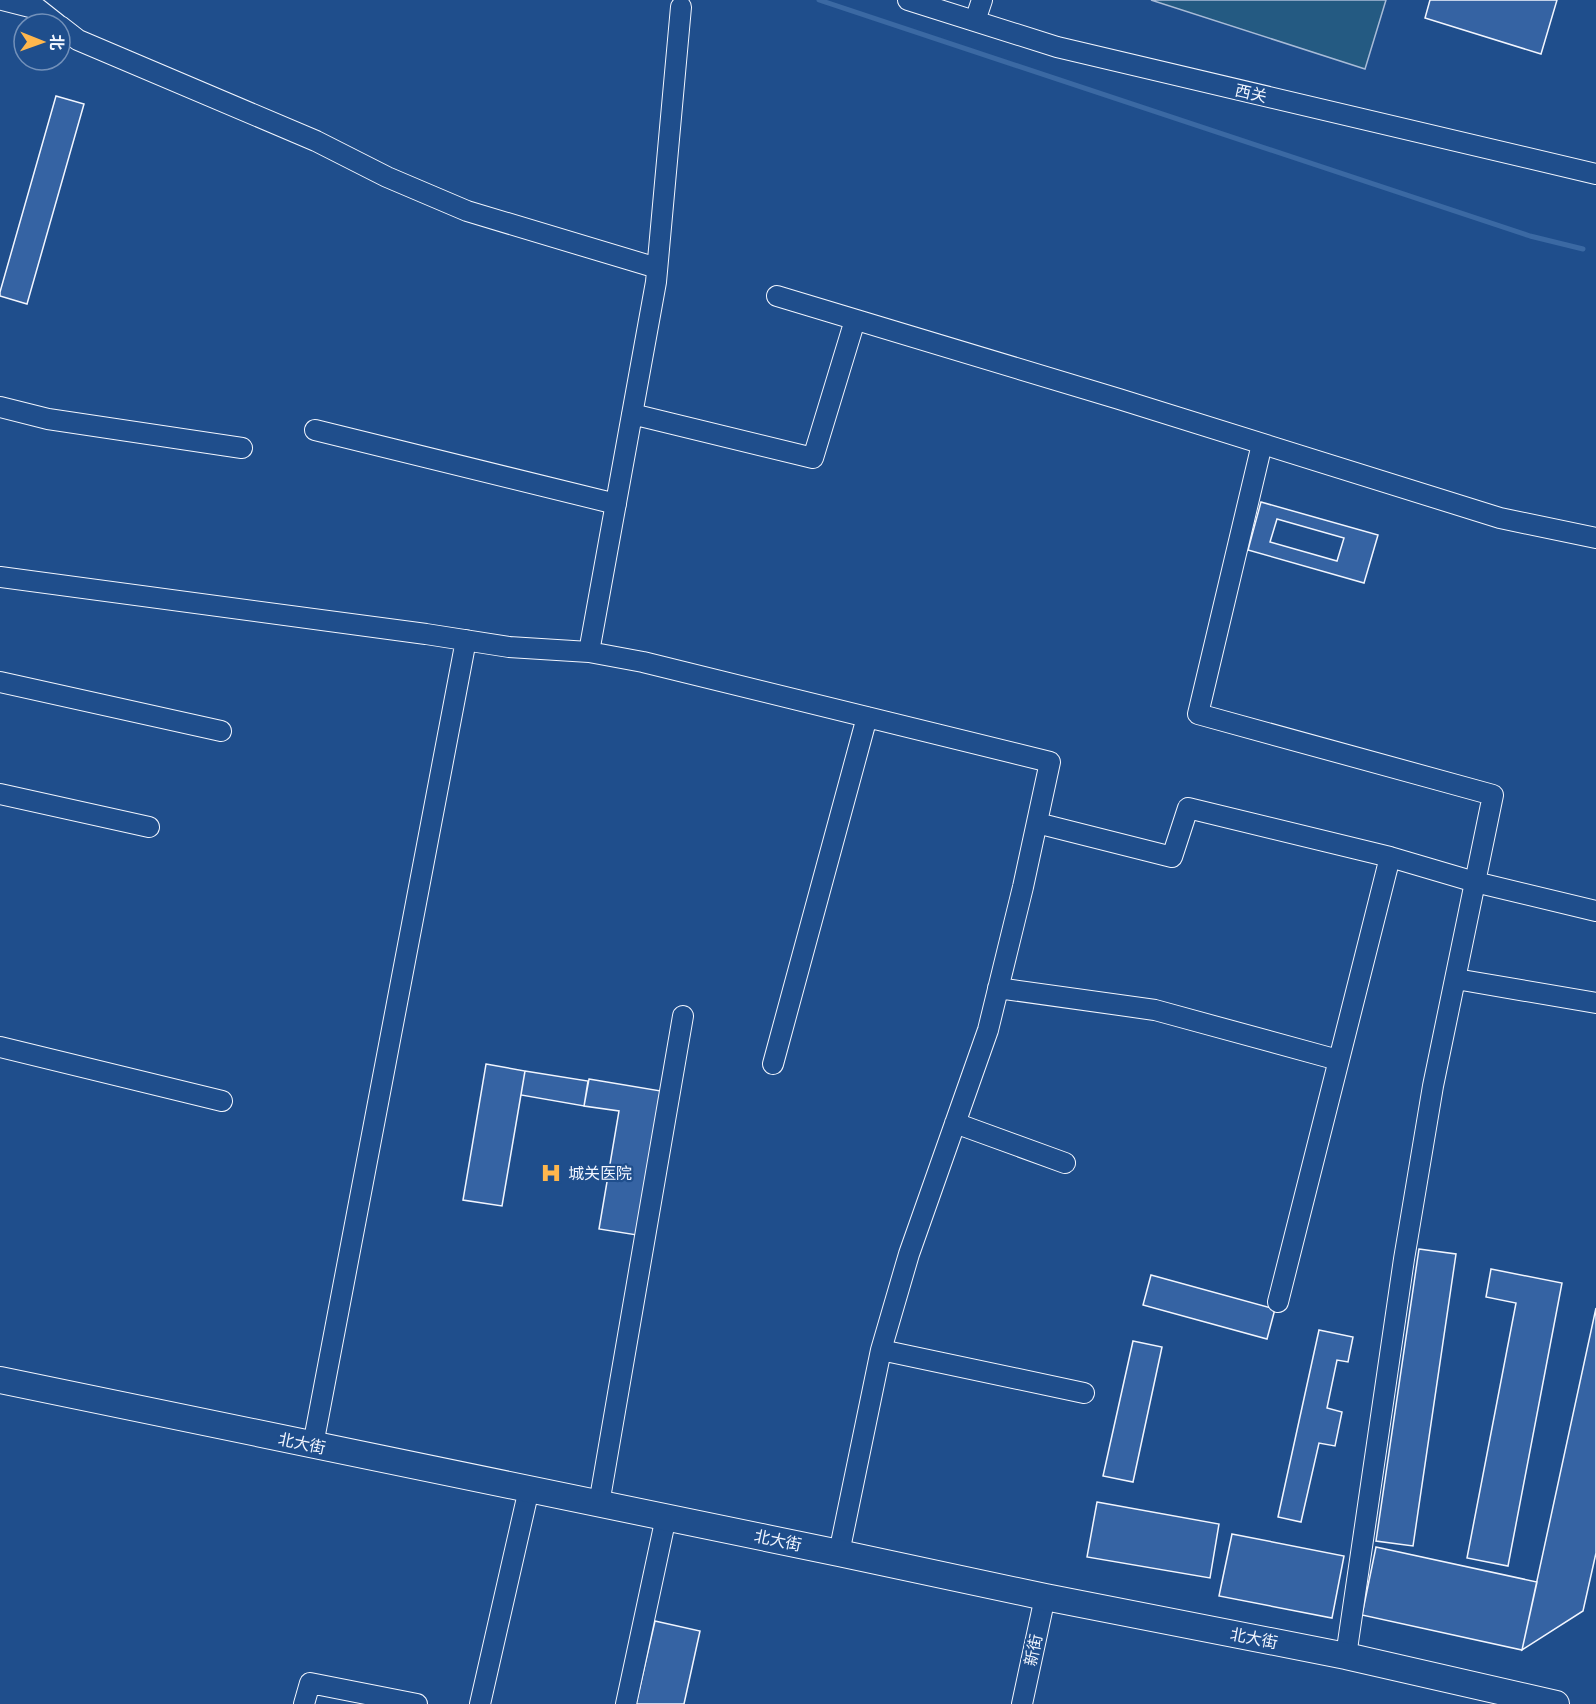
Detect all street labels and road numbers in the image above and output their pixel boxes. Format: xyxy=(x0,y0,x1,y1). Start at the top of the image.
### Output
street label: 西关 xyxy=(1233,80,1269,106)
street label: 北大街 xyxy=(276,1428,328,1458)
street label: 北大街 xyxy=(752,1525,804,1555)
street label: 北大街 xyxy=(1229,1624,1279,1652)
street label: 新街 xyxy=(1020,1632,1046,1668)

